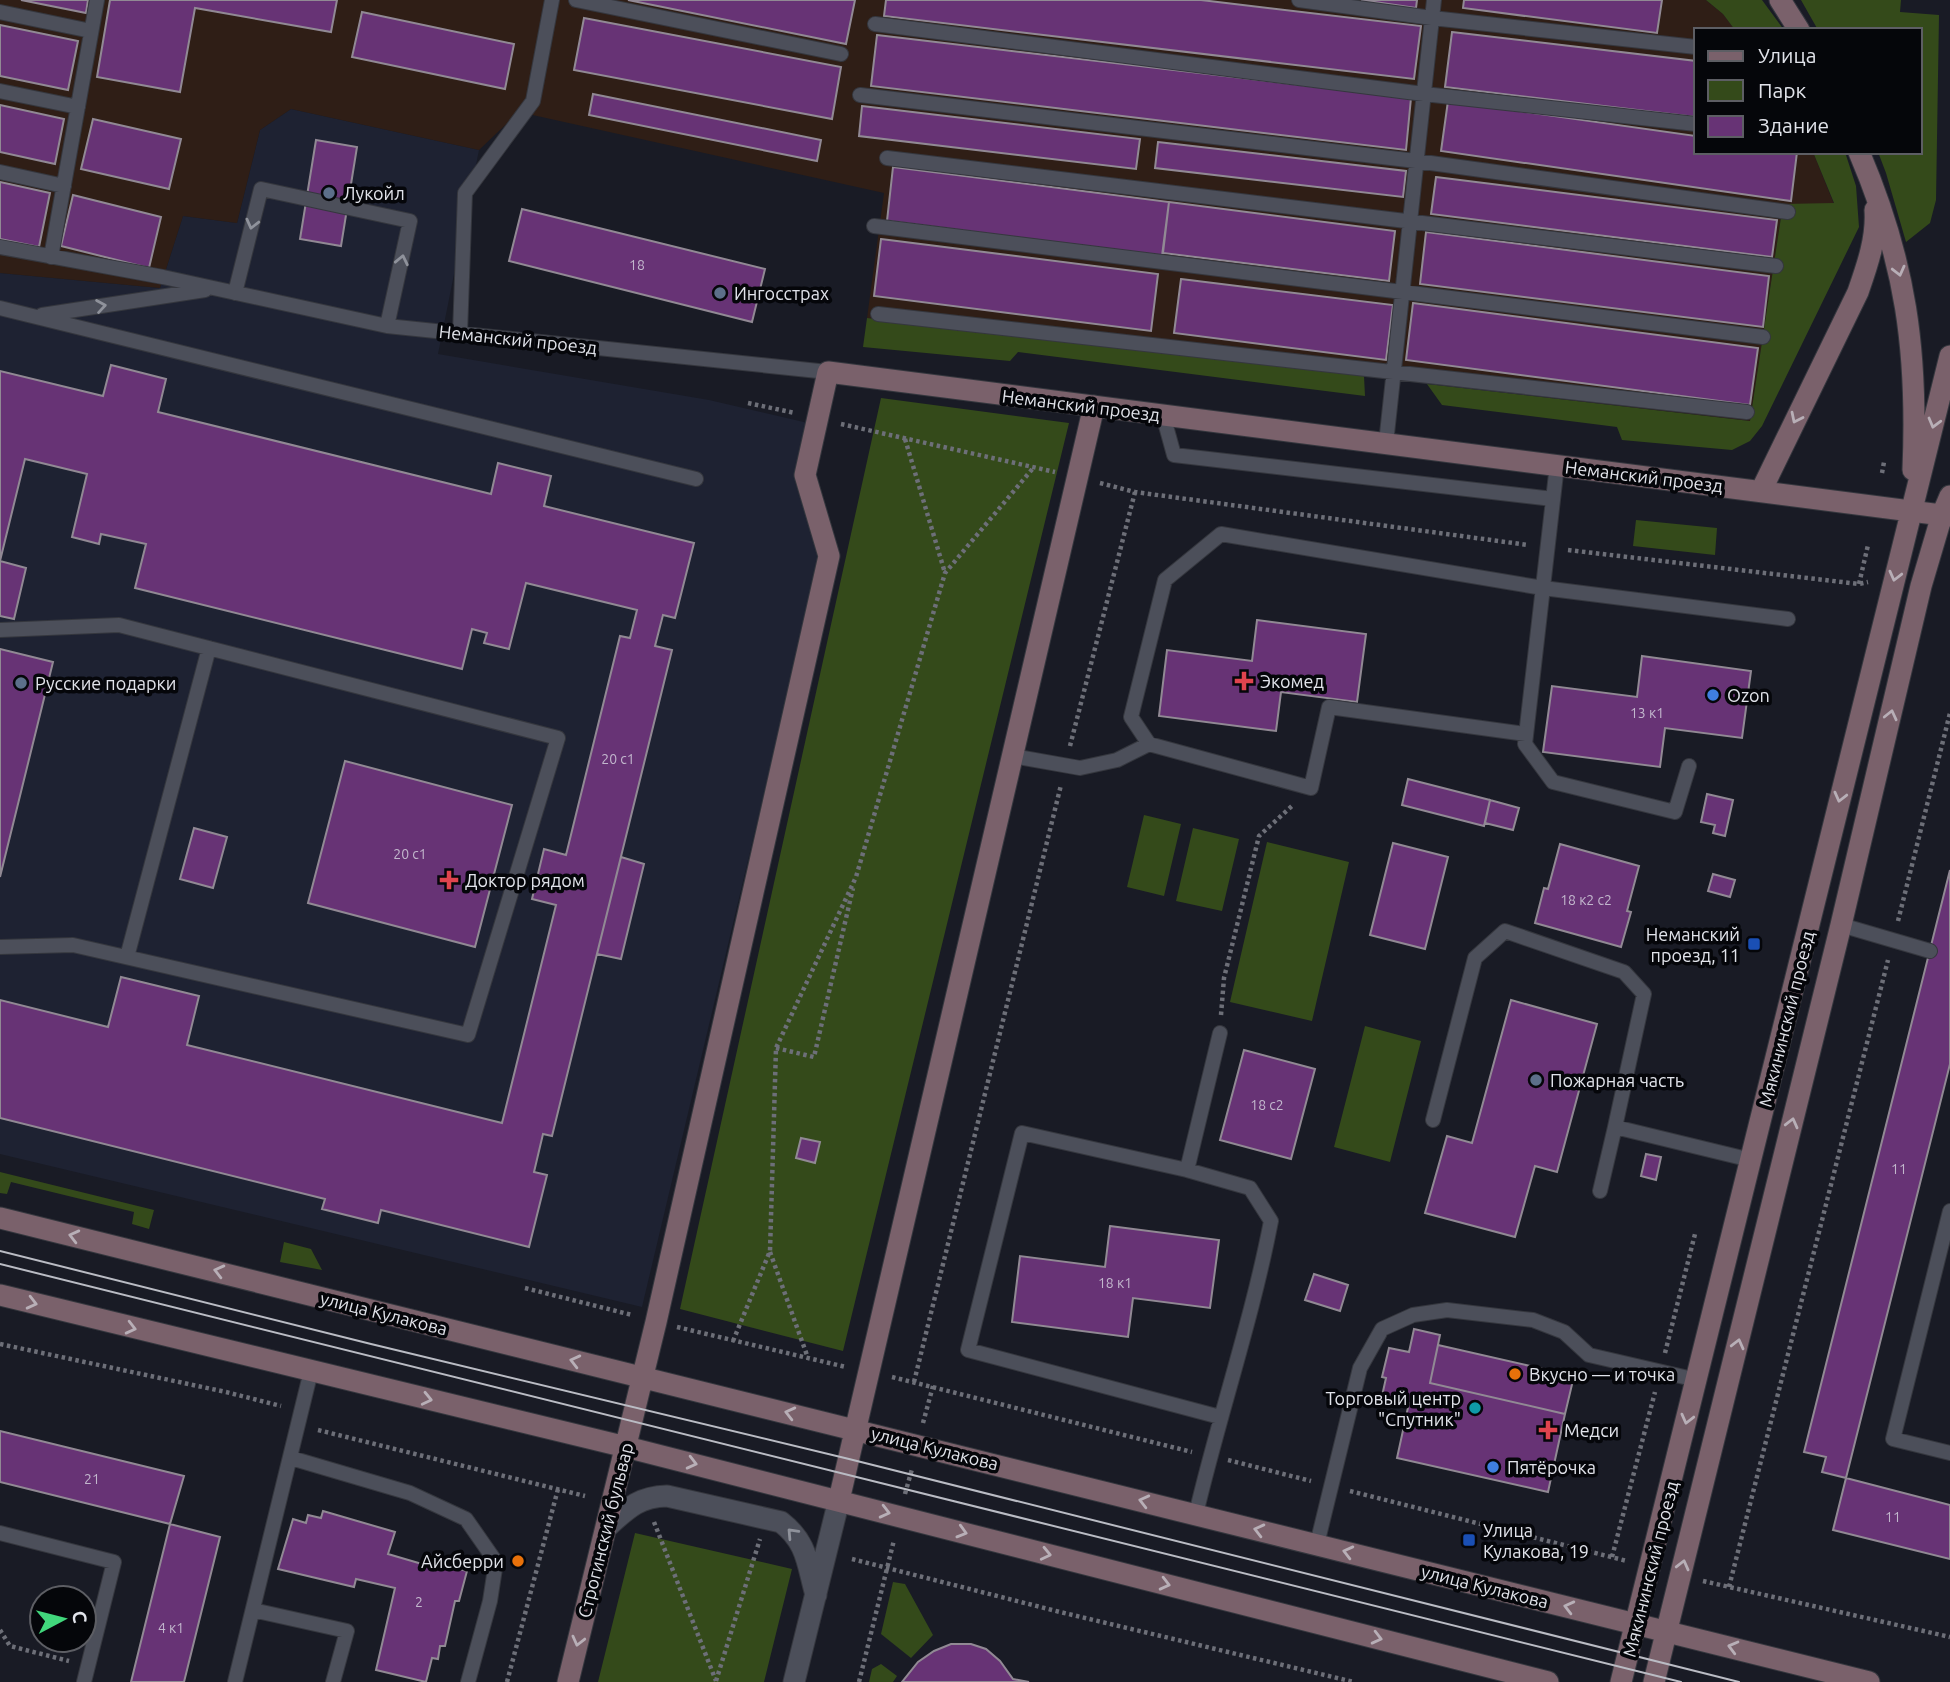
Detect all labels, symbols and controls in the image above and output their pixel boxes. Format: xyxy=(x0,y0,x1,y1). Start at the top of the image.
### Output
legend xyxy=(1694,28,1922,154)
text: Улица xyxy=(1758,43,1816,67)
text: Парк xyxy=(1758,78,1807,102)
text: Здание xyxy=(1758,113,1829,137)
place label: Лукойл xyxy=(343,183,405,203)
marker: Лукойл xyxy=(321,185,337,201)
one-way arrow xyxy=(246,218,260,230)
one-way arrow xyxy=(394,254,408,266)
house number: 18 xyxy=(629,257,645,273)
one-way arrow xyxy=(1891,265,1905,277)
place label: Ингосстрах xyxy=(734,283,829,303)
marker: Ингосстрах xyxy=(712,285,728,301)
one-way arrow xyxy=(95,299,107,314)
street label: Неманский проезд xyxy=(438,321,599,357)
street label: Неманский проезд xyxy=(1001,385,1162,425)
one-way arrow xyxy=(1790,411,1804,423)
one-way arrow xyxy=(1928,416,1942,428)
street label: Неманский проезд xyxy=(1564,456,1725,496)
one-way arrow xyxy=(1889,570,1903,582)
marker: Экомед xyxy=(1234,671,1254,691)
place label: Экомед xyxy=(1260,671,1324,691)
place label: Русские подарки xyxy=(35,673,176,693)
marker: Русские подарки xyxy=(13,675,29,691)
place label: Ozon xyxy=(1727,685,1770,705)
marker: Ozon xyxy=(1705,687,1721,703)
house number: 13 к1 xyxy=(1630,705,1664,721)
one-way arrow xyxy=(1883,709,1897,721)
house number: 20 с1 xyxy=(601,751,635,767)
one-way arrow xyxy=(1834,791,1848,803)
house number: 20 с1 xyxy=(393,846,427,862)
marker: Доктор рядом xyxy=(439,870,459,890)
place label: Доктор рядом xyxy=(465,870,585,890)
house number: 18 к2 с2 xyxy=(1560,892,1612,908)
place label: Неманский проезд, 11 xyxy=(1646,924,1740,965)
street label: Мякининский проезд xyxy=(1754,929,1818,1109)
marker: Неманский проезд, 11 xyxy=(1746,936,1762,952)
place label: Пожарная часть xyxy=(1550,1070,1684,1090)
marker: Пожарная часть xyxy=(1528,1072,1544,1088)
house number: 18 с2 xyxy=(1250,1097,1284,1113)
one-way arrow xyxy=(1784,1117,1798,1129)
house number: 11 xyxy=(1891,1161,1907,1177)
one-way arrow xyxy=(68,1229,80,1244)
one-way arrow xyxy=(213,1265,225,1279)
house number: 18 к1 xyxy=(1098,1275,1132,1291)
street label: улица Кулакова xyxy=(318,1288,450,1338)
one-way arrow xyxy=(26,1295,38,1309)
one-way arrow xyxy=(125,1320,137,1334)
one-way arrow xyxy=(1730,1338,1744,1350)
one-way arrow xyxy=(569,1355,581,1369)
place label: Вкусно — и точка xyxy=(1529,1364,1675,1384)
marker: Вкусно — и точка xyxy=(1507,1366,1523,1382)
place label: Торговый центр "Спутник" xyxy=(1325,1388,1461,1429)
one-way arrow xyxy=(421,1391,433,1405)
marker: Торговый центр "Спутник" xyxy=(1467,1400,1483,1416)
one-way arrow xyxy=(784,1407,796,1421)
one-way arrow xyxy=(1681,1412,1695,1424)
marker: Медси xyxy=(1538,1420,1558,1440)
place label: Медси xyxy=(1564,1420,1619,1440)
street label: улица Кулакова xyxy=(869,1423,1001,1473)
street label: Строгинский бульвар xyxy=(574,1440,636,1620)
one-way arrow xyxy=(686,1455,698,1469)
place label: Пятёрочка xyxy=(1507,1457,1596,1477)
marker: Пятёрочка xyxy=(1485,1459,1501,1475)
house number: 21 xyxy=(84,1471,100,1487)
street label: Мякининский проезд xyxy=(1618,1479,1682,1659)
one-way arrow xyxy=(1138,1495,1150,1509)
one-way arrow xyxy=(879,1504,891,1518)
house number: 11 xyxy=(1885,1509,1901,1525)
place label: Улица Кулакова, 19 xyxy=(1483,1520,1589,1561)
one-way arrow xyxy=(956,1524,968,1539)
one-way arrow xyxy=(1253,1524,1265,1538)
one-way arrow xyxy=(787,1528,800,1541)
marker: Улица Кулакова, 19 xyxy=(1461,1532,1477,1548)
one-way arrow xyxy=(1040,1546,1052,1560)
one-way arrow xyxy=(1343,1546,1355,1560)
place label: Айсберри xyxy=(421,1551,504,1571)
marker: Айсберри xyxy=(510,1553,526,1569)
one-way arrow xyxy=(1675,1559,1689,1571)
street label: улица Кулакова xyxy=(1419,1561,1551,1611)
one-way arrow xyxy=(1159,1576,1171,1590)
north arrow xyxy=(28,1584,98,1654)
house number: 2 xyxy=(415,1594,423,1610)
one-way arrow xyxy=(1563,1601,1575,1616)
text: С xyxy=(68,1610,92,1624)
house number: 4 к1 xyxy=(158,1620,184,1636)
one-way arrow xyxy=(1371,1630,1383,1644)
one-way arrow xyxy=(572,1634,586,1646)
one-way arrow xyxy=(1727,1641,1739,1655)

